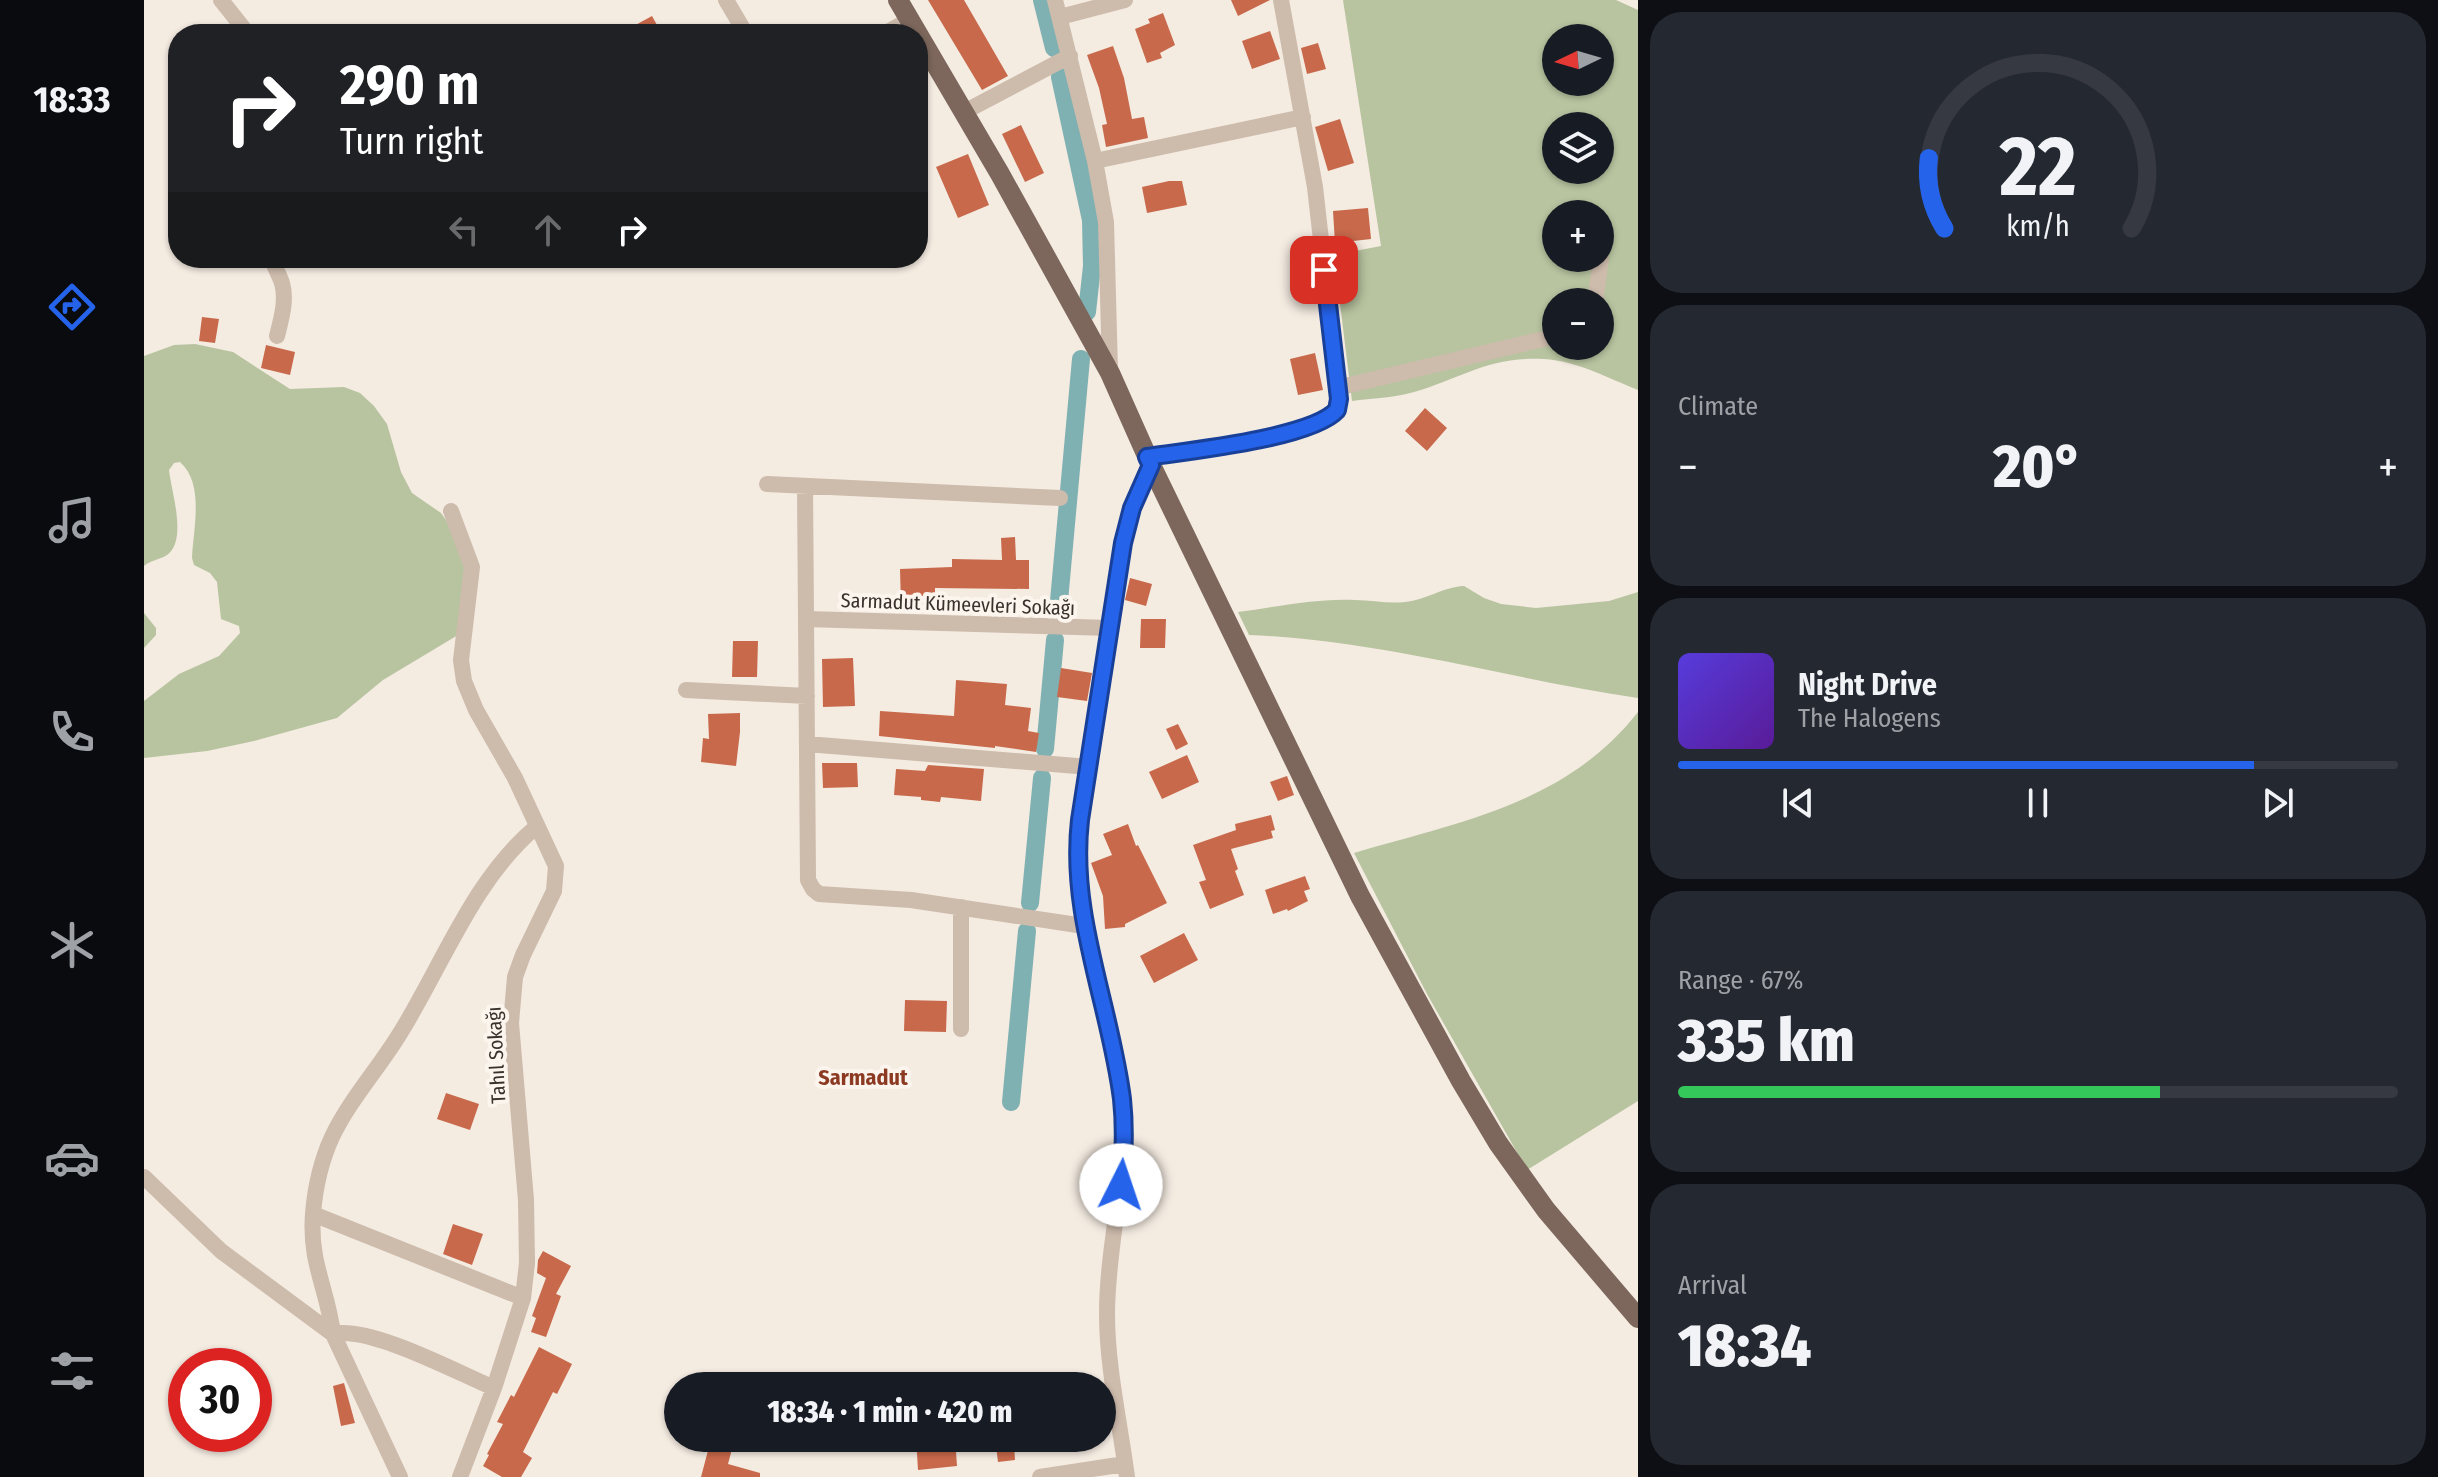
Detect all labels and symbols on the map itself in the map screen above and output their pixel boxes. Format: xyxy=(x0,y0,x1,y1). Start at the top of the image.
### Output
north arrow xyxy=(1542,24,1614,96)
pin xyxy=(1290,236,1358,304)
street label: Sarmadut Kümeevleri Sokağı xyxy=(840,588,1076,620)
street label: Tahıl Sokağı xyxy=(481,1006,511,1104)
district label: Sarmadut xyxy=(818,1064,908,1091)
position arrow xyxy=(1079,1143,1163,1227)
speed limit sign: 30 xyxy=(168,1348,272,1452)

